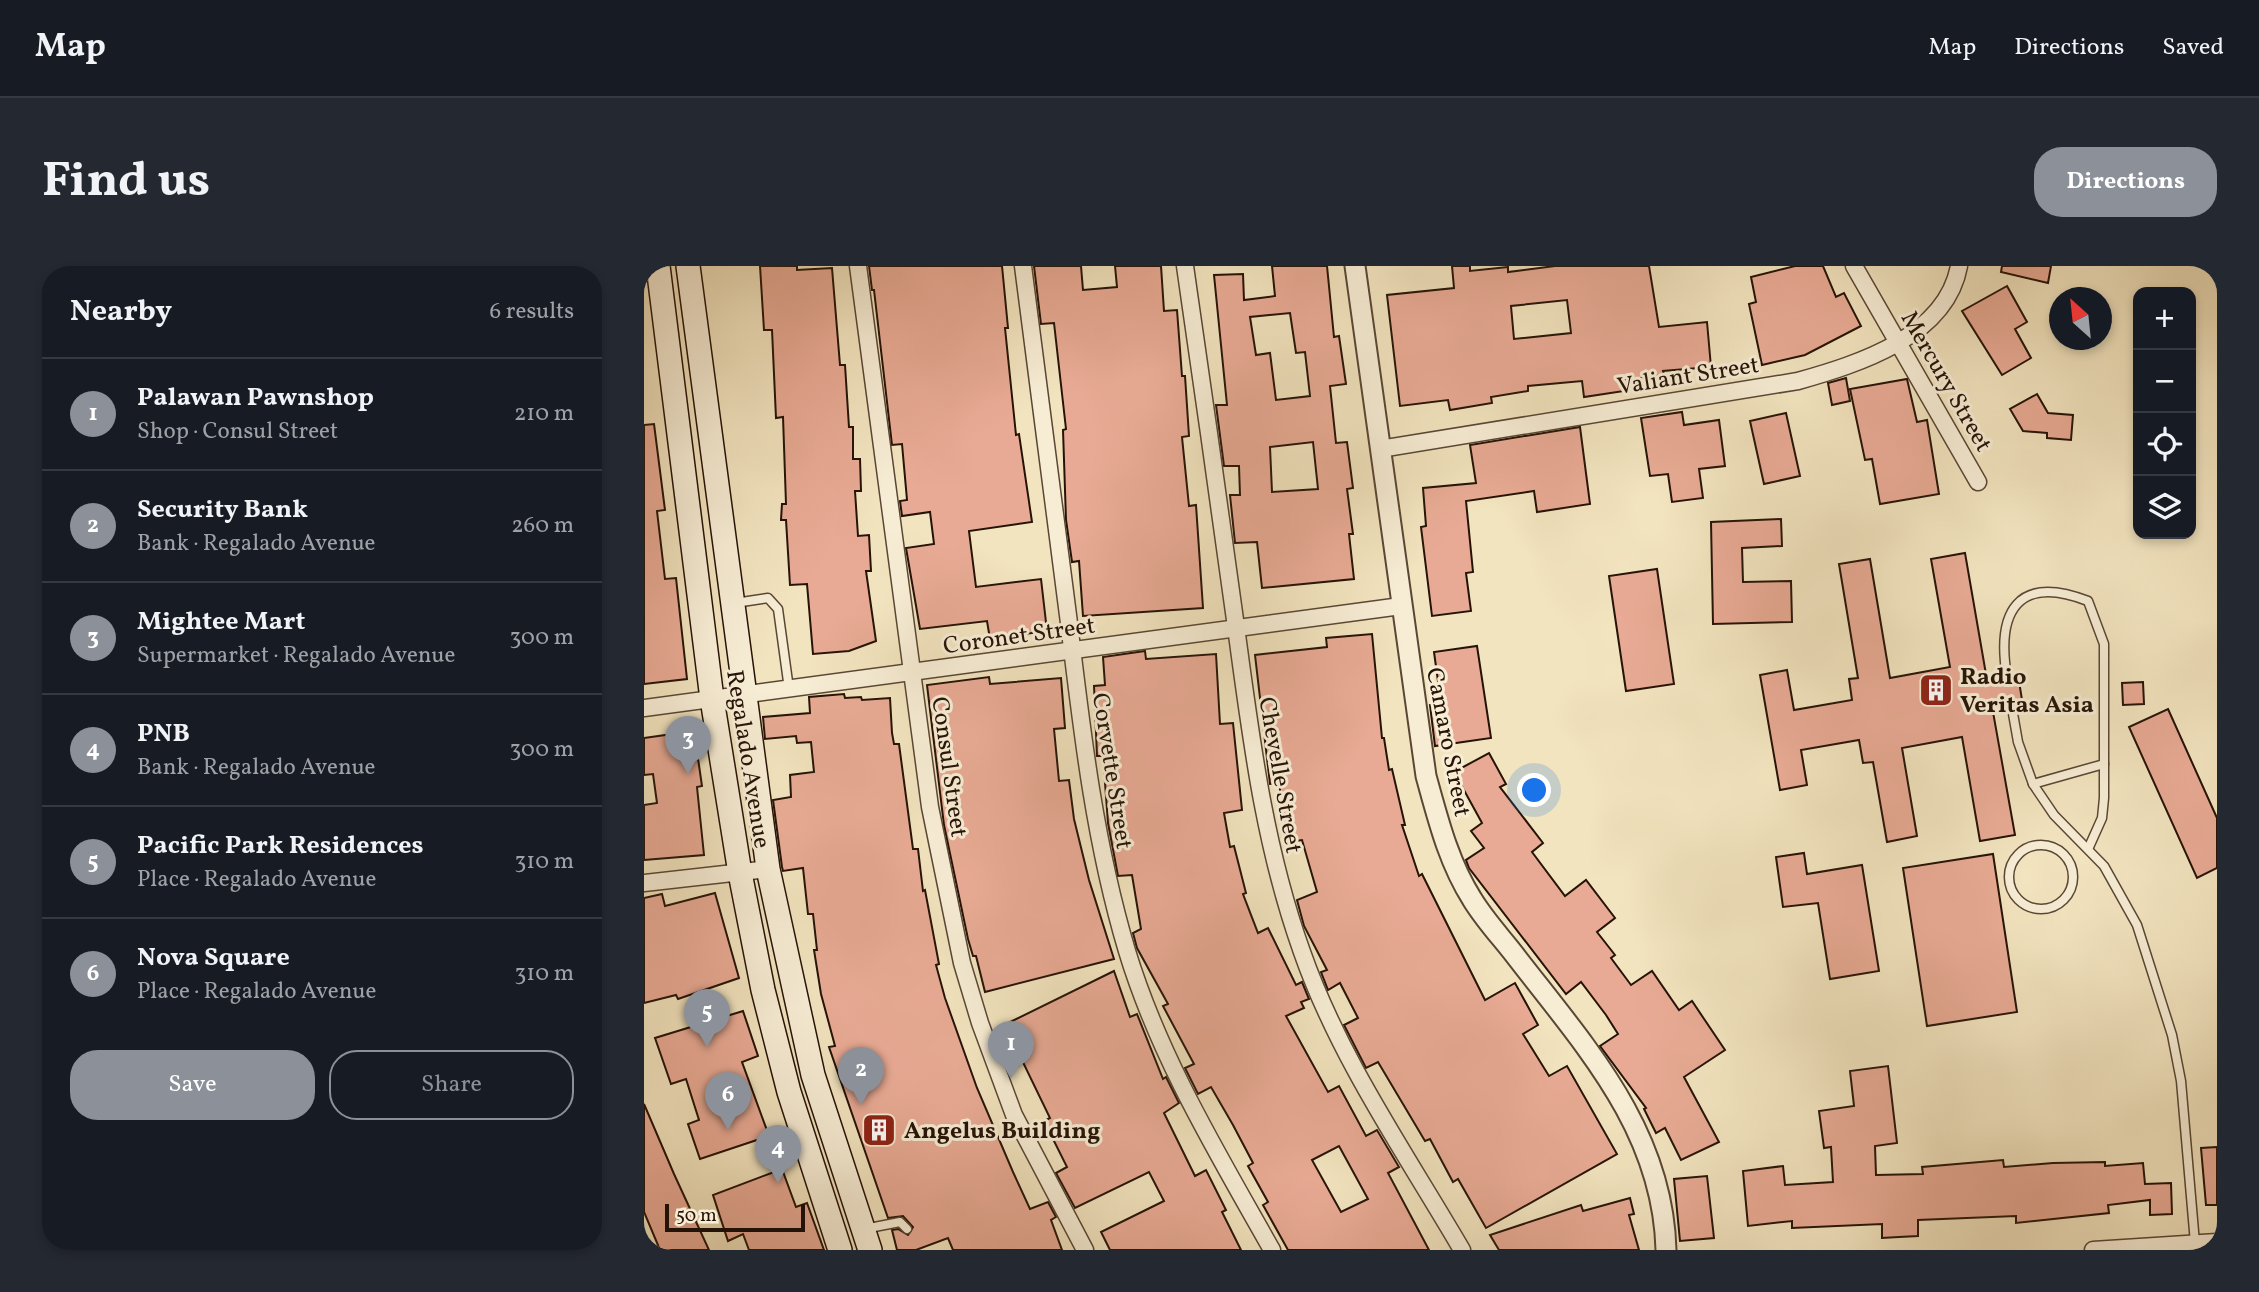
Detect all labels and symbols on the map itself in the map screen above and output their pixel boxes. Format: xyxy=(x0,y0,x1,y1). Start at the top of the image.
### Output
north arrow xyxy=(2049,287,2112,350)
street label: Mercury Street xyxy=(1891,305,1999,459)
street label: Valiant Street xyxy=(1615,349,1762,405)
street label: Coronet Street xyxy=(941,609,1097,664)
place label: Radio Veritas Asia xyxy=(1960,661,2094,723)
street label: Camaro Street xyxy=(1416,665,1478,820)
street label: Regalado Avenue xyxy=(716,668,778,851)
building icon: Radio Veritas Asia xyxy=(1917,671,1955,709)
street label: Corvette Street xyxy=(1082,691,1140,852)
street label: Chevelle Street xyxy=(1249,694,1310,856)
street label: Consul Street xyxy=(921,695,975,840)
pin: 3 xyxy=(665,716,711,774)
your location xyxy=(1517,773,1551,807)
pin: 5 xyxy=(684,989,730,1047)
pin: 1 xyxy=(988,1021,1034,1079)
pin: 2 xyxy=(838,1047,884,1105)
pin: 6 xyxy=(705,1072,751,1130)
building icon: Angelus Building xyxy=(860,1111,898,1149)
place label: Angelus Building xyxy=(904,1115,1100,1149)
pin: 4 xyxy=(755,1125,801,1183)
scale bar xyxy=(665,1201,805,1233)

